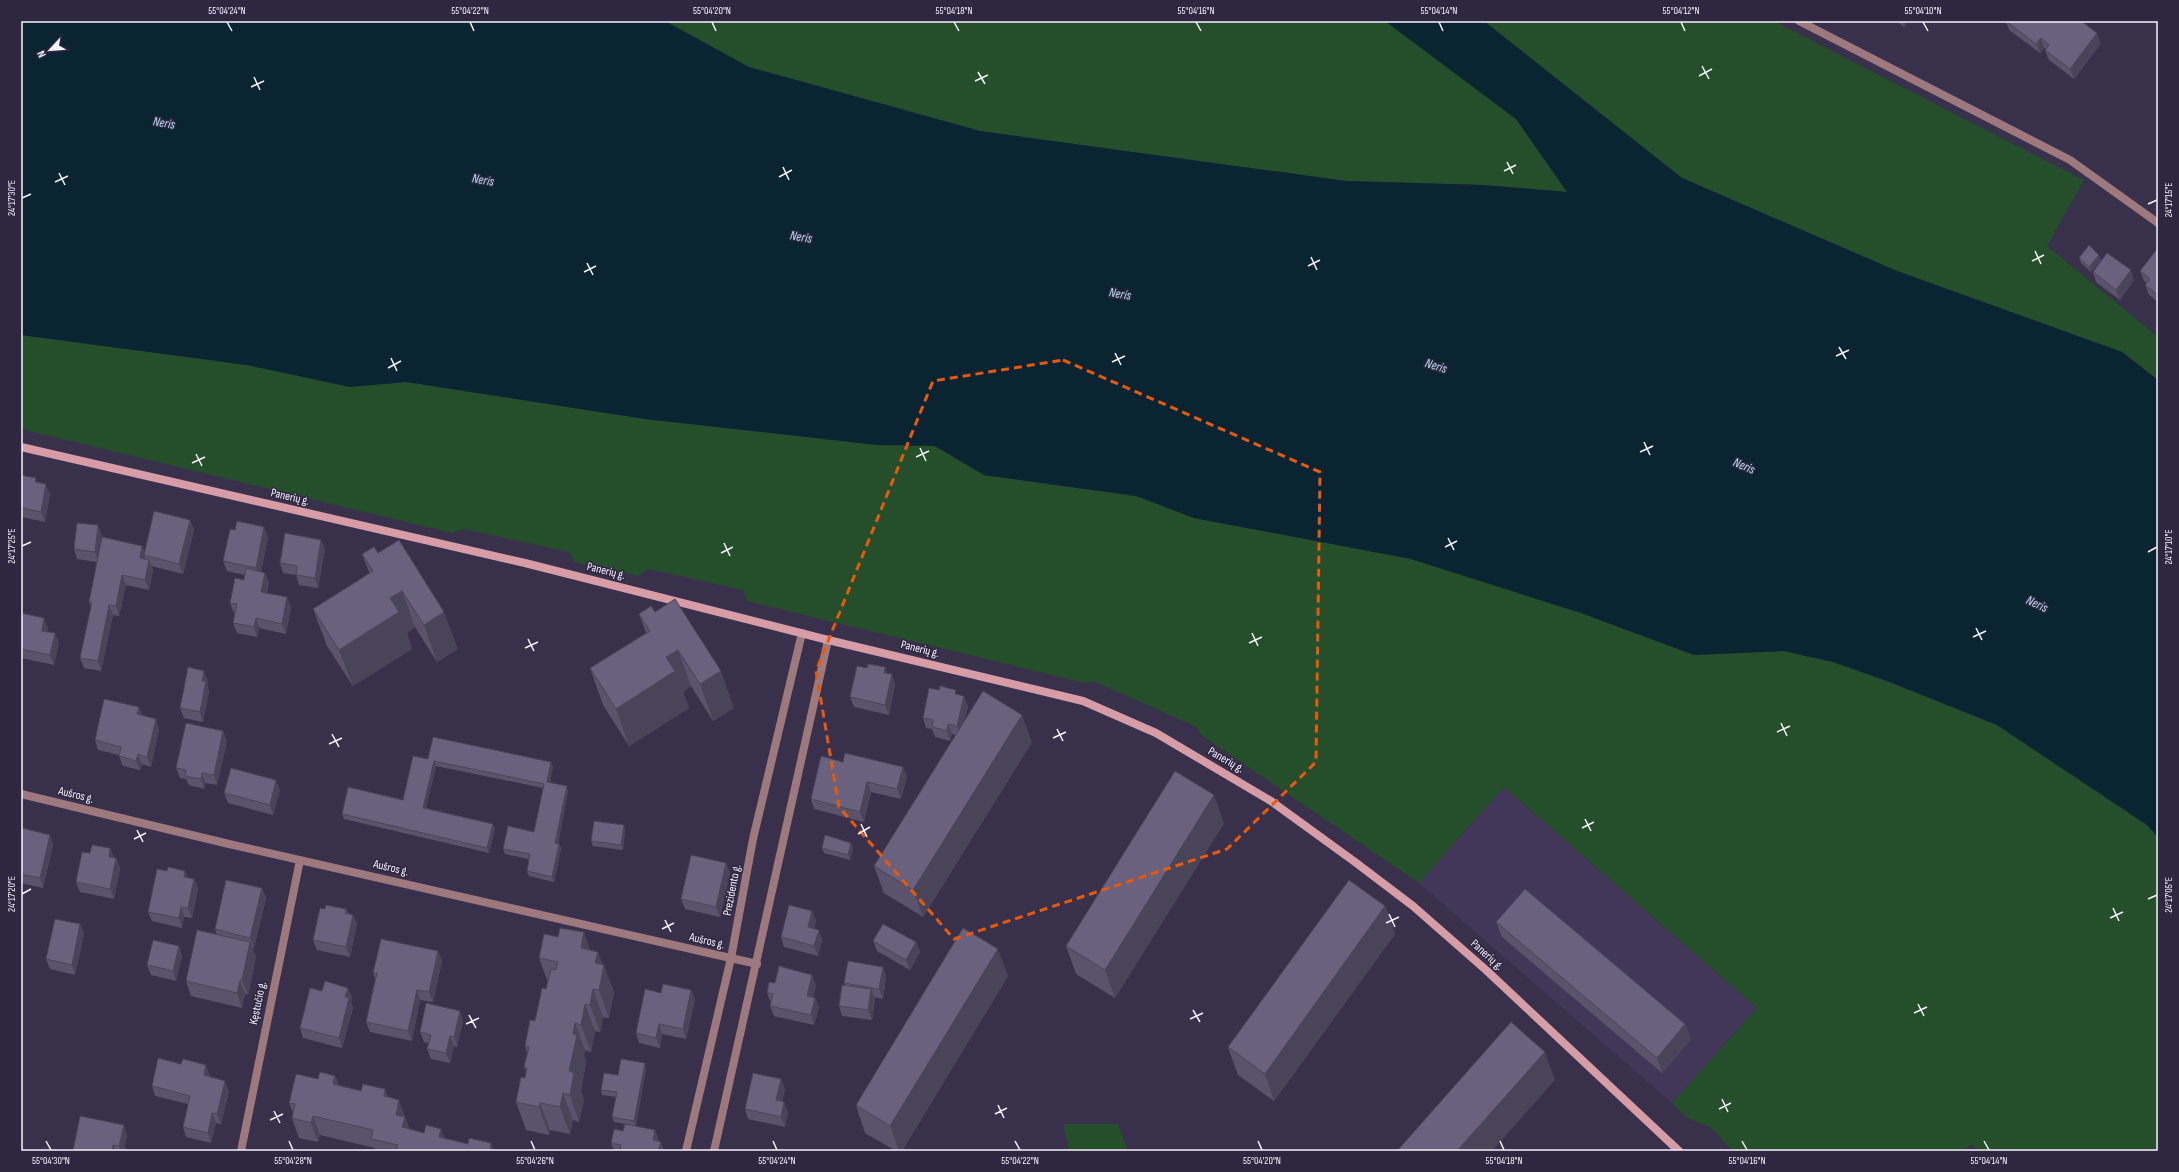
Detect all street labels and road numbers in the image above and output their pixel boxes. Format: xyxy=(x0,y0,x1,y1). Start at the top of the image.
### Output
street label: Panerių g. xyxy=(269,485,311,509)
street label: Panerių g. xyxy=(585,559,627,583)
street label: Panerių g. xyxy=(899,637,941,661)
street label: Panerių g. xyxy=(1205,744,1247,776)
street label: Aušros g. xyxy=(56,783,95,807)
street label: Aušros g. xyxy=(371,856,410,879)
street label: Prezidento g. xyxy=(720,863,744,917)
street label: Aušros g. xyxy=(687,929,726,952)
street label: Panerių g. xyxy=(1467,936,1507,974)
street label: Kęstučio g. xyxy=(246,980,270,1026)

